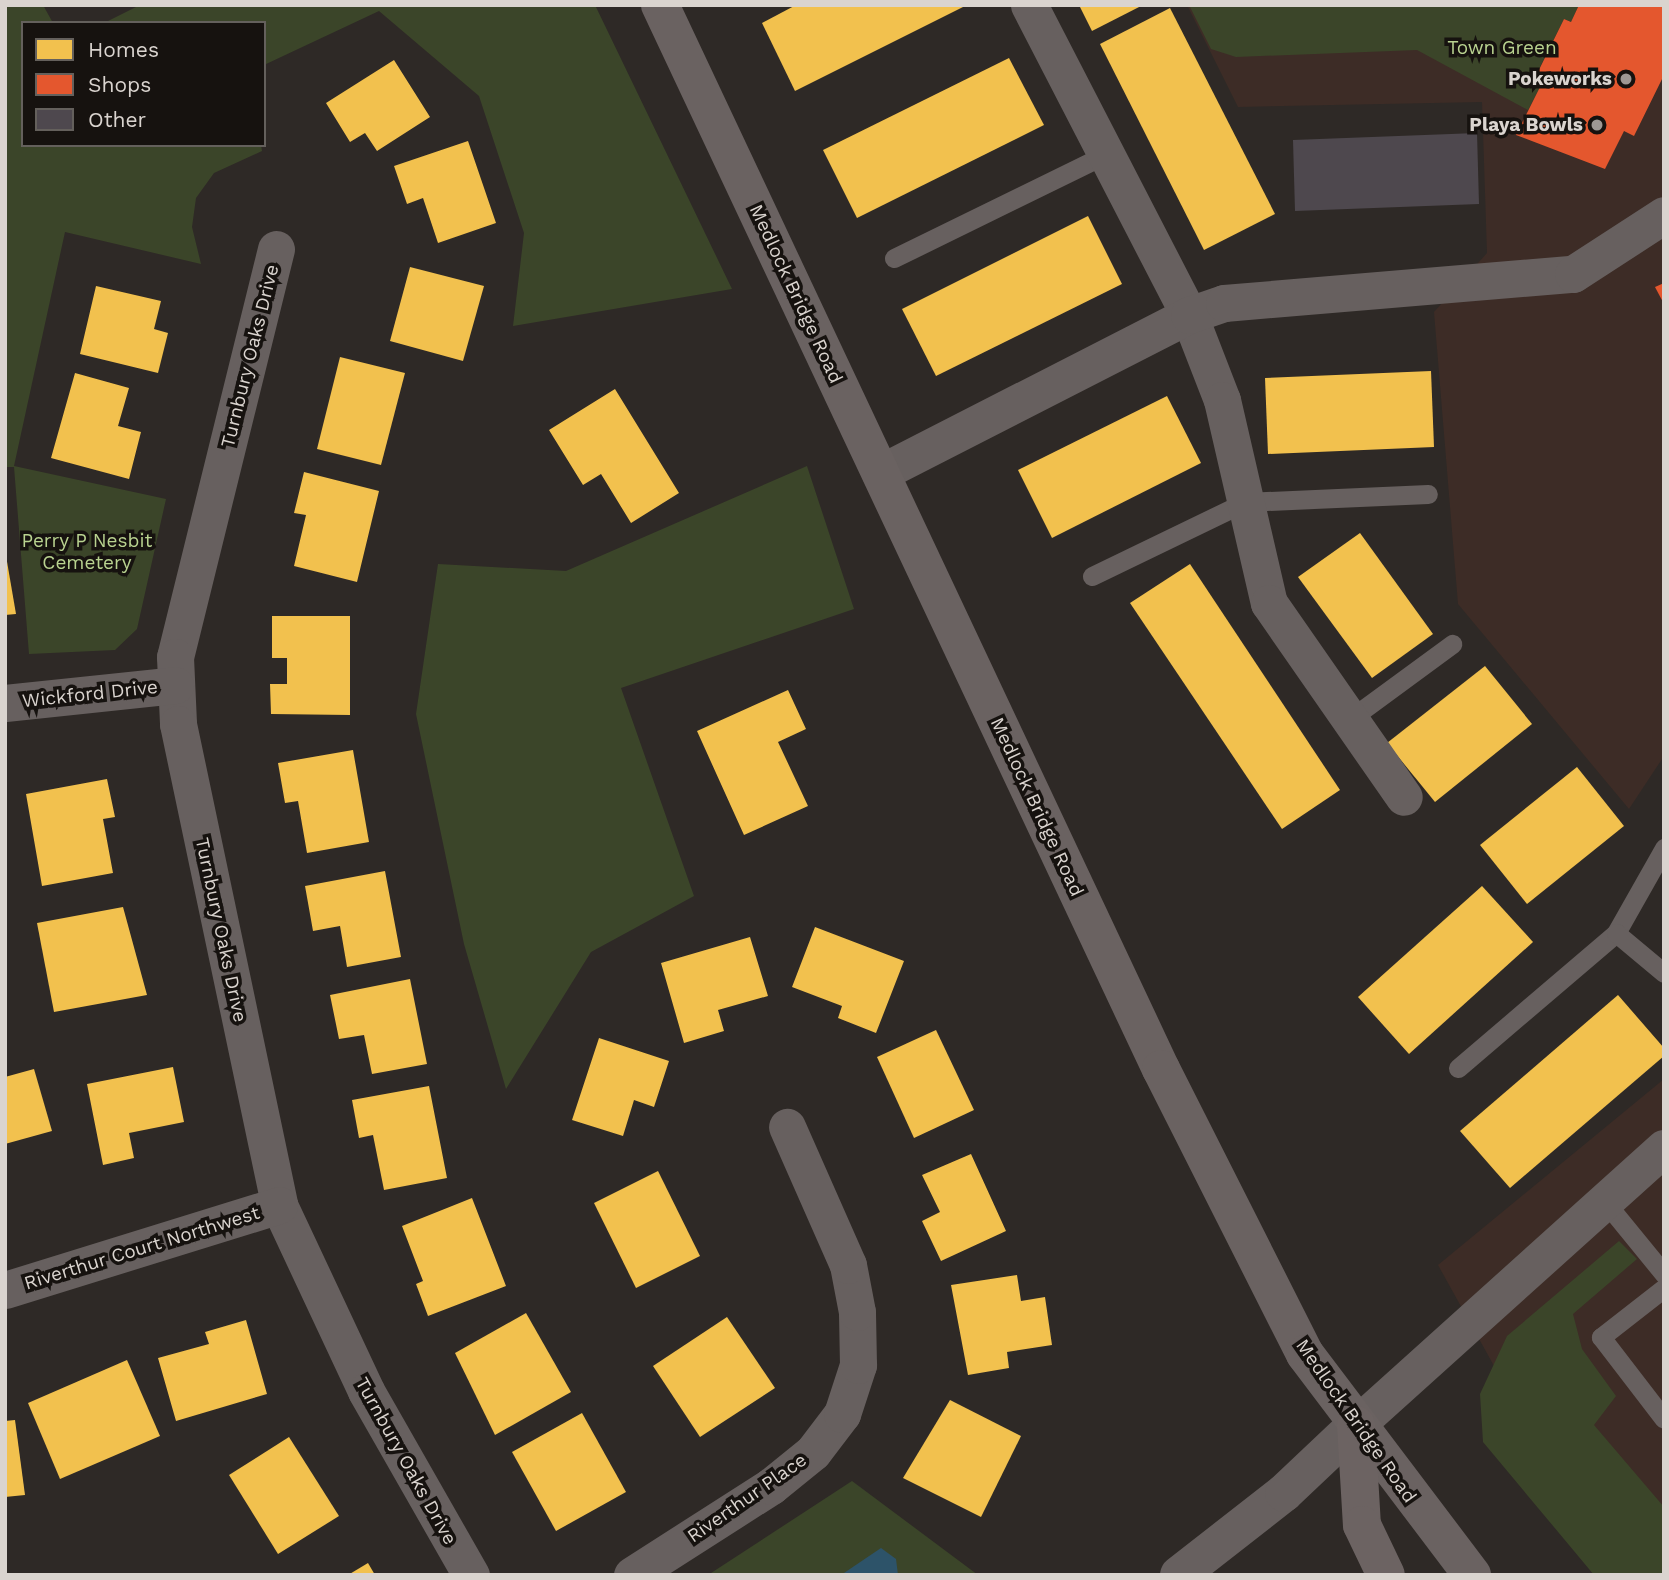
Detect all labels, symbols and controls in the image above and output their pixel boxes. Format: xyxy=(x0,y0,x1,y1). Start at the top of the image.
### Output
legend xyxy=(21,21,266,147)
text: Homes xyxy=(88,37,159,62)
park label: Town Green xyxy=(1447,37,1557,59)
place label: Pokeworks xyxy=(1508,68,1612,90)
marker: Pokeworks xyxy=(1618,71,1634,87)
text: Shops xyxy=(88,72,151,97)
text: Other xyxy=(88,107,146,132)
place label: Playa Bowls xyxy=(1469,114,1583,136)
marker: Playa Bowls xyxy=(1589,117,1605,133)
street label: Medlock Bridge Road xyxy=(744,201,848,387)
street label: Turnbury Oaks Drive xyxy=(216,262,284,450)
park label: Perry P Nesbit Cemetery xyxy=(21,530,153,574)
street label: Wickford Drive xyxy=(21,676,159,712)
street label: Medlock Bridge Road xyxy=(985,714,1089,900)
street label: Turnbury Oaks Drive xyxy=(190,835,252,1025)
street label: Riverthur Court Northwest xyxy=(21,1201,263,1295)
street label: Medlock Bridge Road xyxy=(1291,1335,1421,1507)
street label: Turnbury Oaks Drive xyxy=(350,1373,462,1549)
street label: Riverthur Place xyxy=(683,1448,811,1548)

